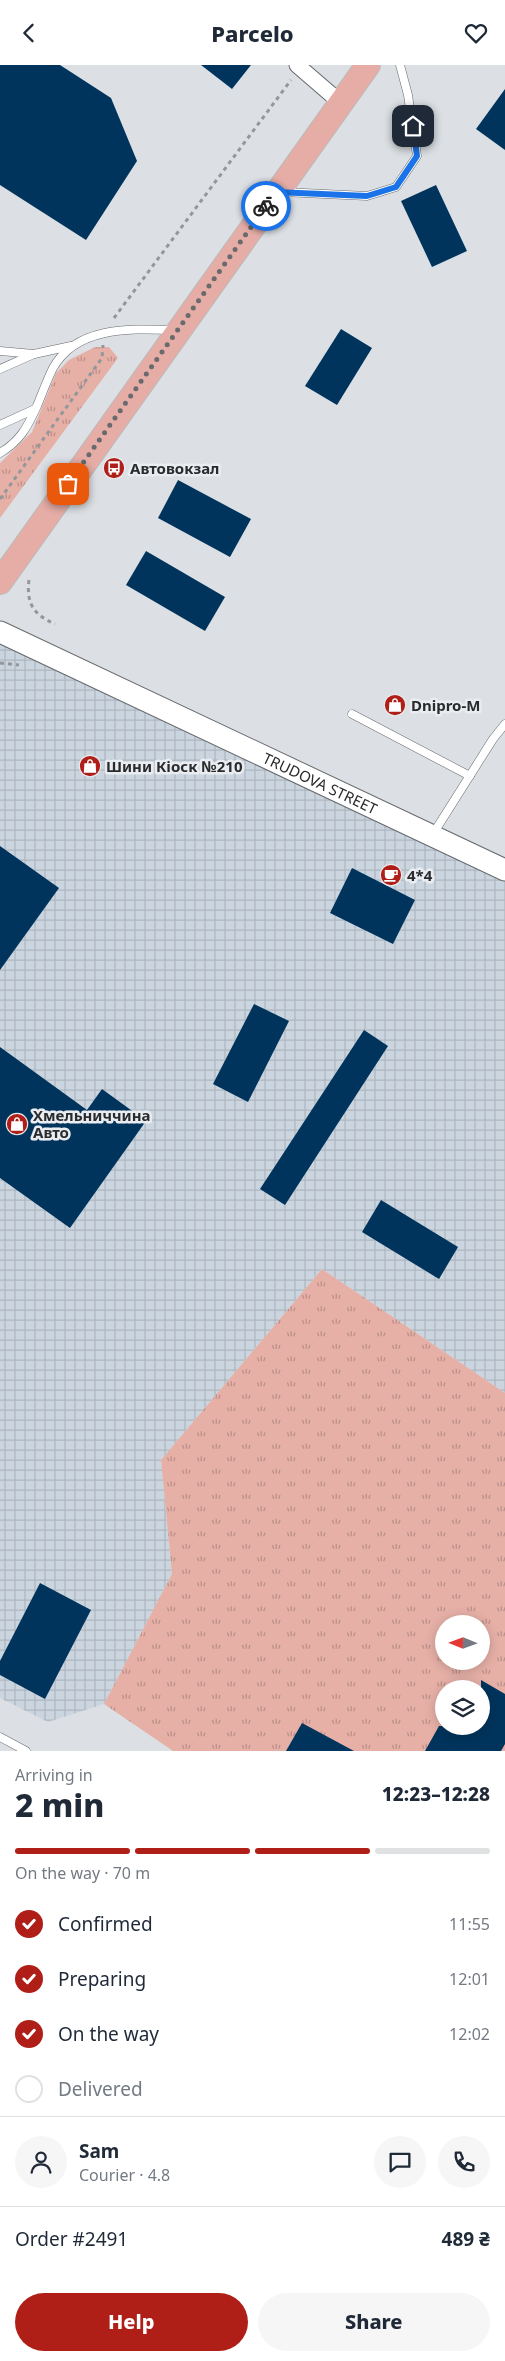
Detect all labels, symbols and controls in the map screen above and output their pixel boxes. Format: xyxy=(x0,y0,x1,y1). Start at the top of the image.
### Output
text: Parcelo xyxy=(211,18,294,48)
icon: back xyxy=(15,19,43,47)
icon: heart xyxy=(462,19,490,47)
pin xyxy=(392,105,434,147)
icon: home xyxy=(399,112,427,140)
courier xyxy=(241,181,291,231)
icon: bike xyxy=(252,192,280,220)
bus stop icon: Автовокзал xyxy=(102,456,126,480)
place label: Автовокзал xyxy=(130,458,219,478)
pin xyxy=(47,463,89,505)
icon: bag xyxy=(54,470,82,498)
shop icon: Dnipro-M xyxy=(383,693,407,717)
place label: Dnipro-M xyxy=(411,695,480,715)
street label: TRUDOVA STREET xyxy=(260,747,381,819)
shop icon: Шини Кіоск №210 xyxy=(78,754,102,778)
place label: Шини Кіоск №210 xyxy=(106,756,243,776)
cafe icon: 4*4 xyxy=(379,863,403,887)
place label: 4*4 xyxy=(407,865,433,885)
place label: Хмельниччина Авто xyxy=(33,1105,150,1142)
shop icon: Хмельниччина Авто xyxy=(5,1112,29,1136)
north arrow xyxy=(435,1615,490,1670)
map controls xyxy=(435,1615,490,1735)
button: layers xyxy=(435,1680,490,1735)
text: Arriving in xyxy=(15,1764,93,1786)
text: 12:23–12:28 xyxy=(382,1781,490,1807)
text: 2 min xyxy=(15,1783,104,1826)
text: On the way · 70 m xyxy=(15,1862,150,1884)
icon: check xyxy=(15,1910,43,1938)
text: Confirmed xyxy=(58,1911,153,1937)
text: 11:55 xyxy=(449,1913,490,1935)
icon: check xyxy=(15,1965,43,1993)
text: Preparing xyxy=(58,1966,146,1992)
text: 12:01 xyxy=(449,1968,490,1990)
icon: check xyxy=(15,2020,43,2048)
text: On the way xyxy=(58,2021,159,2047)
text: 12:02 xyxy=(449,2023,490,2045)
text: Delivered xyxy=(58,2076,143,2102)
button: person xyxy=(15,2136,67,2188)
button: chat xyxy=(374,2136,426,2188)
button: phone xyxy=(438,2136,490,2188)
text: Sam xyxy=(79,2138,119,2164)
text: Courier · 4.8 xyxy=(79,2164,170,2186)
text: Order #2491 xyxy=(15,2226,128,2252)
text: 489 ₴ xyxy=(442,2226,490,2252)
button: Help xyxy=(15,2293,248,2351)
button: Share xyxy=(258,2293,490,2351)

